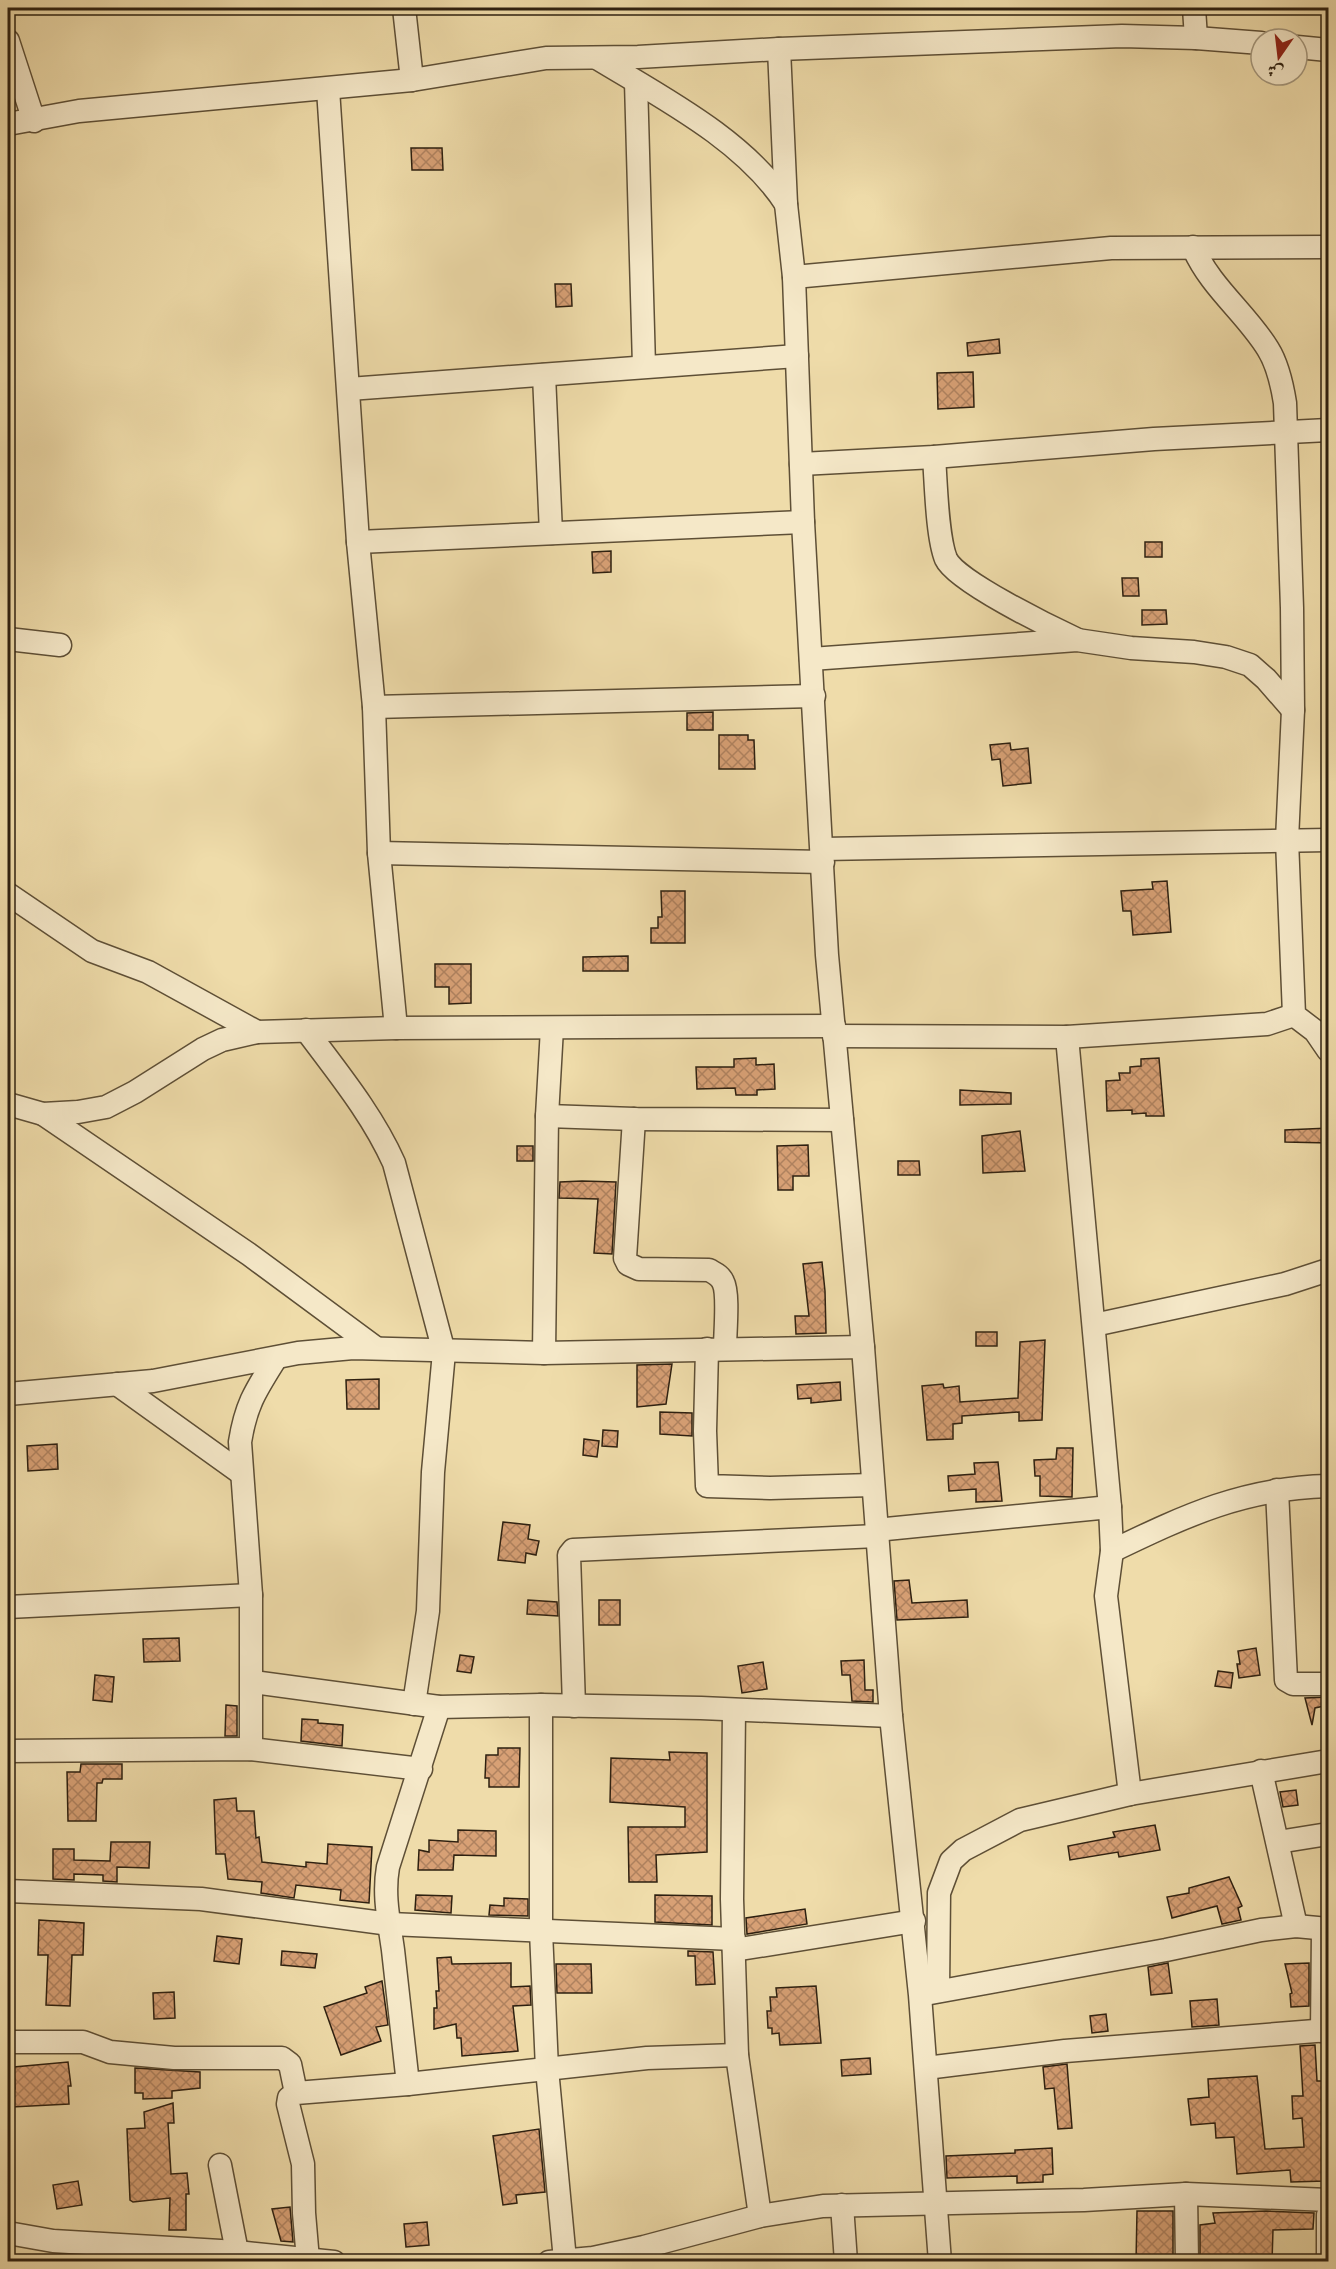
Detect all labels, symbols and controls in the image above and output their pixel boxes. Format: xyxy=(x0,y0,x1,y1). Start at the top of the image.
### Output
north arrow xyxy=(1249,27,1309,87)
text: ش xyxy=(1265,58,1286,85)

